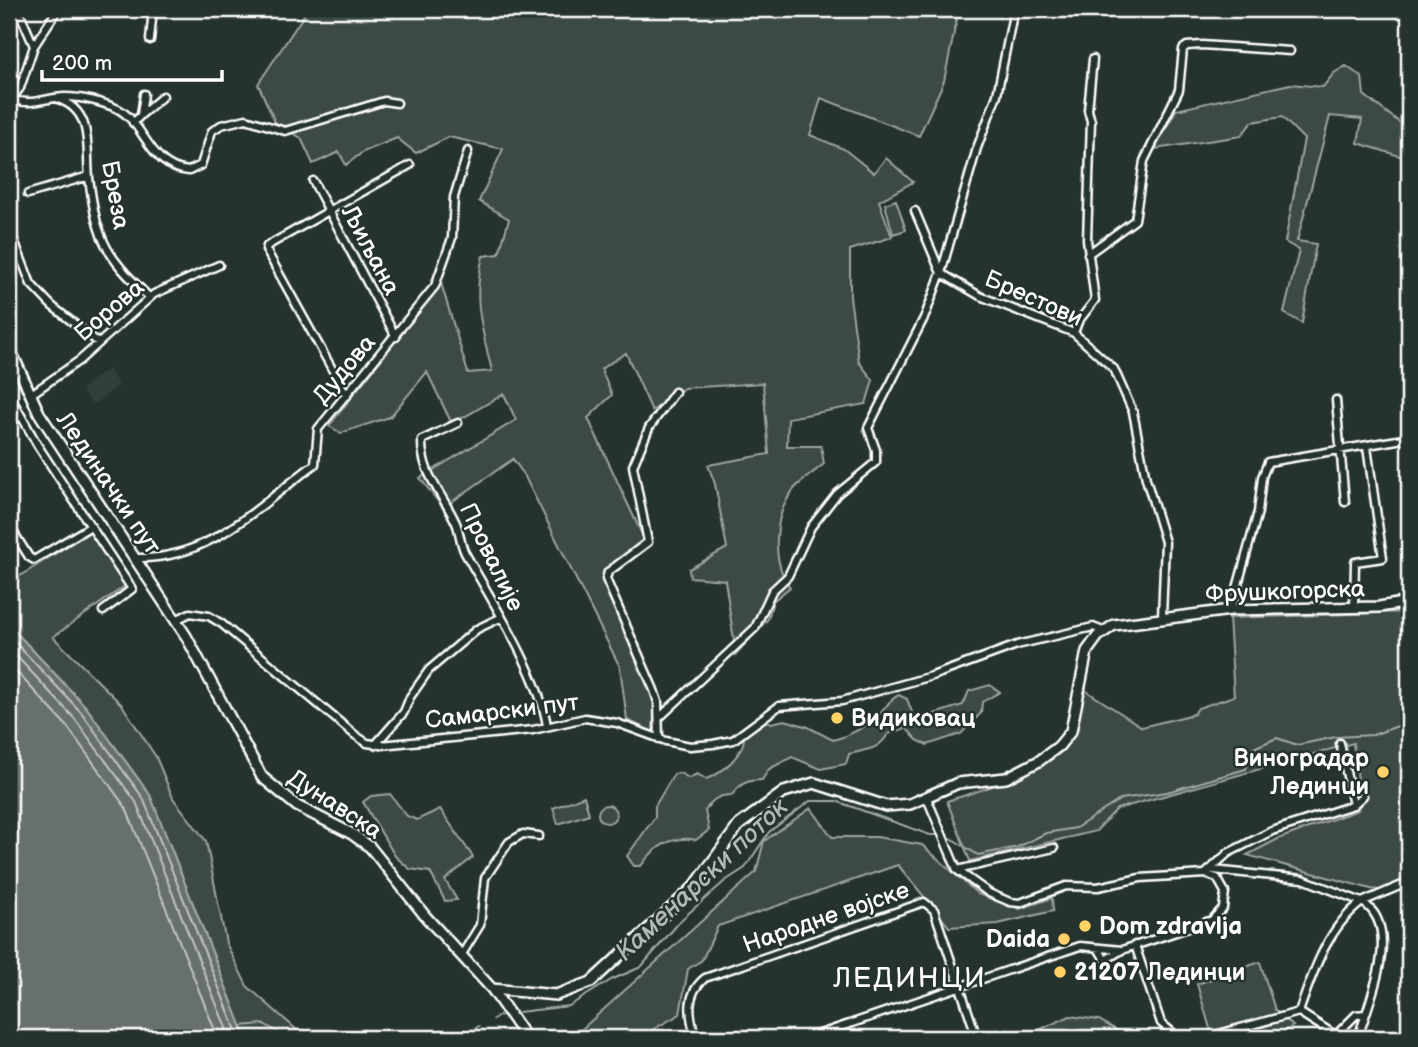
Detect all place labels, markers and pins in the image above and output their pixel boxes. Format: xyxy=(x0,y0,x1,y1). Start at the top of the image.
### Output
place label: Видиковац xyxy=(851,704,976,733)
marker: Видиковац xyxy=(829,710,845,726)
place label: Виноградар Лединци xyxy=(1233,744,1369,801)
marker: Виноградар Лединци xyxy=(1375,764,1391,780)
place label: Dom zdravlja xyxy=(1099,912,1242,941)
marker: Dom zdravlja xyxy=(1077,918,1093,934)
place label: Daida xyxy=(986,925,1050,954)
marker: Daida xyxy=(1056,931,1072,947)
place label: 21207 Лединци xyxy=(1074,958,1245,987)
marker: 21207 Лединци xyxy=(1052,964,1068,980)

